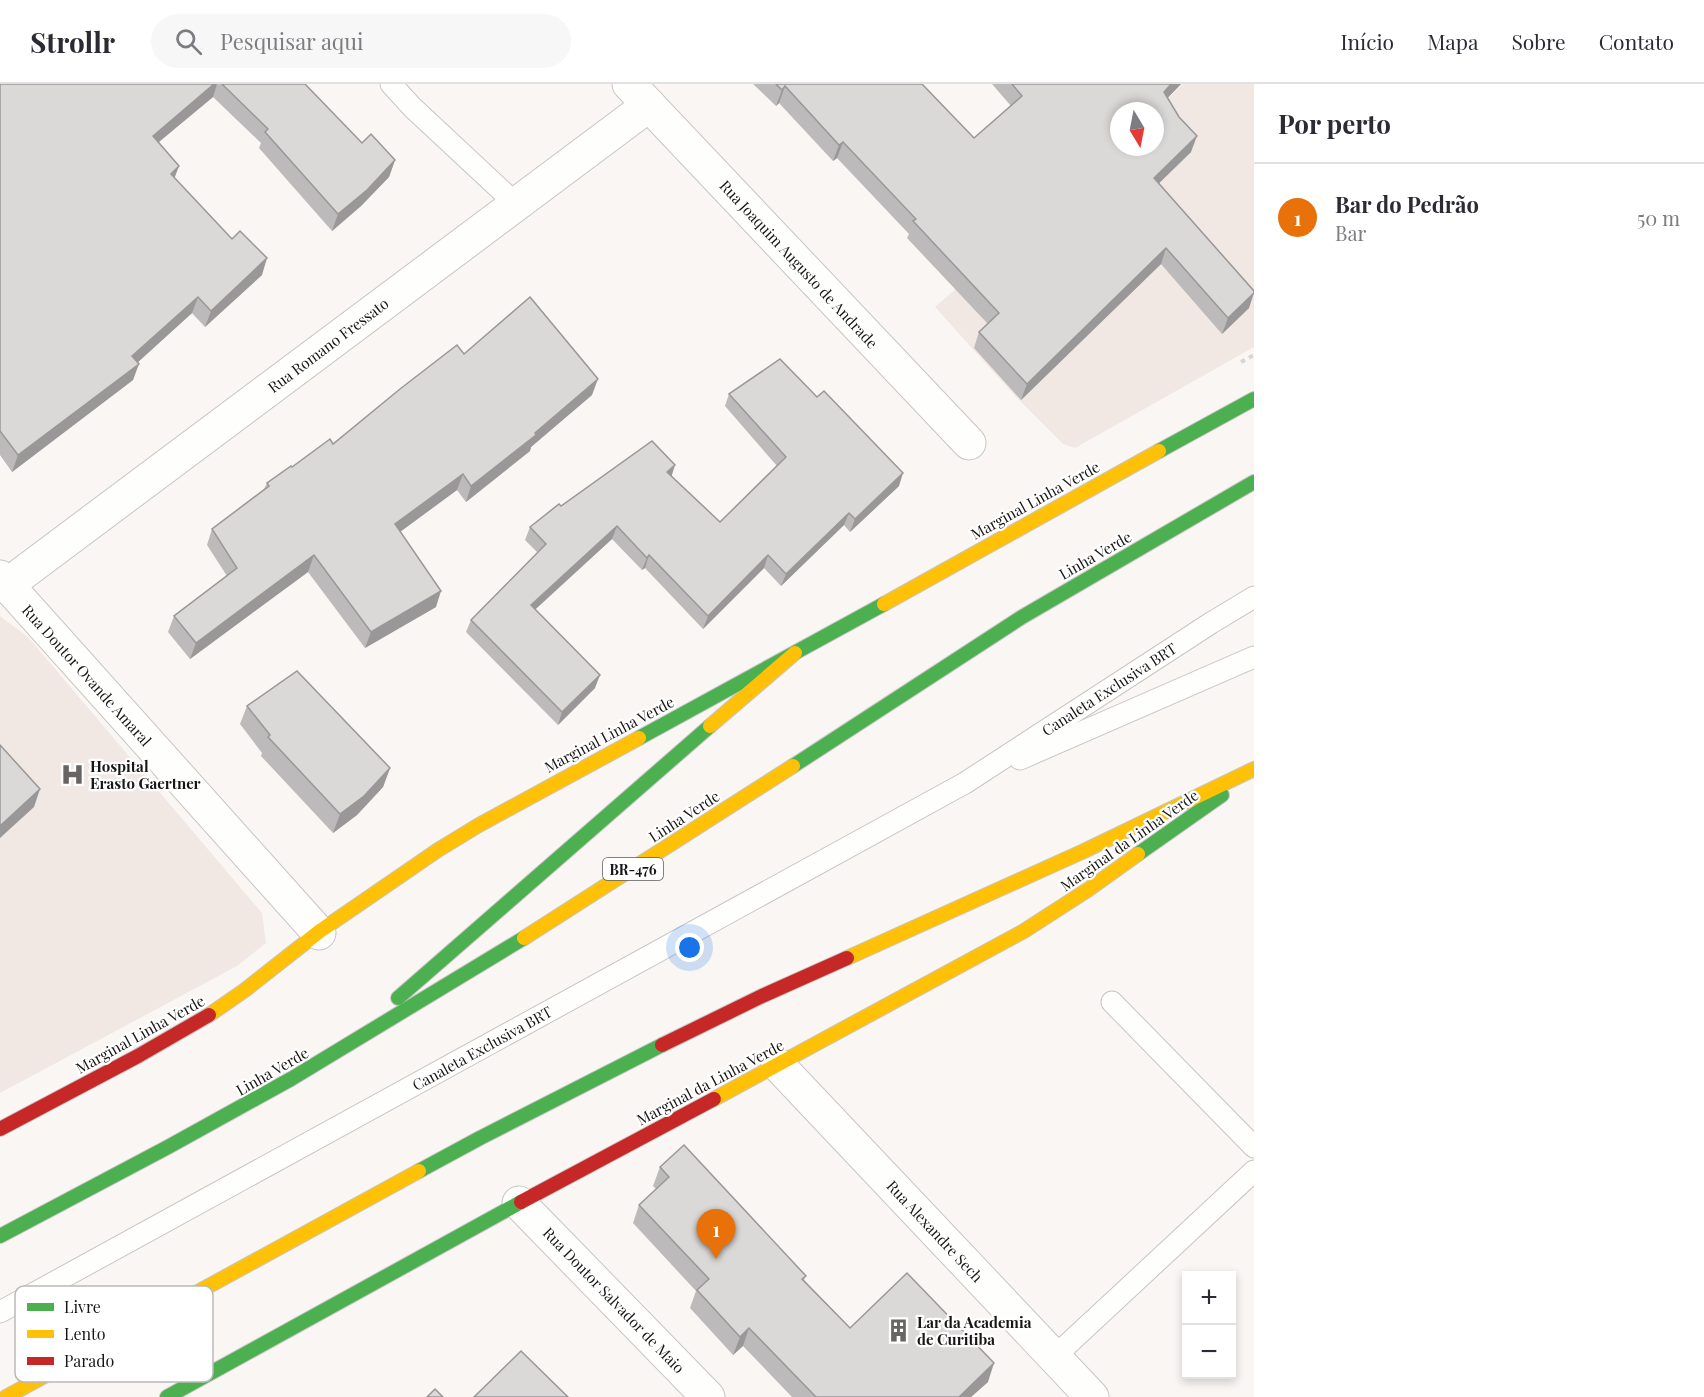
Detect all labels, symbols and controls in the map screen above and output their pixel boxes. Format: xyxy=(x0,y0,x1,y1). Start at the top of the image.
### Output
search box xyxy=(151,14,571,68)
text: Strollr xyxy=(30,23,115,60)
icon: search xyxy=(172,25,205,58)
text: Pesquisar aqui xyxy=(220,26,363,56)
text: Início xyxy=(1340,27,1394,55)
text: Mapa xyxy=(1427,27,1478,55)
text: Sobre xyxy=(1511,27,1566,55)
text: Contato xyxy=(1599,27,1674,55)
north arrow xyxy=(1110,102,1164,156)
text: Por perto xyxy=(1278,106,1391,141)
street label: Rua Joaquim Augusto de Andrade xyxy=(716,176,882,352)
text: Bar do Pedrão xyxy=(1335,189,1479,219)
text: 1 xyxy=(1294,204,1301,231)
text: 50 m xyxy=(1637,204,1680,231)
text: Bar xyxy=(1335,219,1366,246)
street label: Rua Romano Fressato xyxy=(264,293,392,397)
street label: Marginal Linha Verde xyxy=(967,456,1103,544)
street label: Linha Verde xyxy=(1055,526,1135,584)
street label: Rua Doutor Ovande Amaral xyxy=(18,600,156,750)
street label: Canaleta Exclusiva BRT xyxy=(1038,638,1180,740)
street label: Marginal Linha Verde xyxy=(541,691,677,777)
place label: Hospital Erasto Gaertner xyxy=(90,756,201,793)
hospital icon: Hospital Erasto Gaertner xyxy=(59,762,85,788)
street label: Marginal da Linha Verde xyxy=(1056,785,1202,895)
street label: Linha Verde xyxy=(645,786,723,846)
road number: BR-476 xyxy=(603,858,663,880)
your location xyxy=(675,933,704,962)
street label: Marginal Linha Verde xyxy=(72,990,208,1078)
street label: Canaleta Exclusiva BRT xyxy=(409,1001,555,1095)
street label: Marginal da Linha Verde xyxy=(633,1035,787,1129)
street label: Linha Verde xyxy=(232,1042,312,1100)
street label: Rua Alexandre Sech xyxy=(883,1176,988,1286)
pin: 1 xyxy=(696,1210,736,1259)
street label: Rua Doutor Salvador de Maio xyxy=(539,1223,689,1377)
map controls xyxy=(1182,1271,1236,1379)
button: + xyxy=(1182,1271,1236,1325)
legend xyxy=(15,1286,213,1382)
text: Livre xyxy=(64,1296,101,1317)
place label: Lar da Academia de Curitiba xyxy=(917,1312,1032,1349)
building icon: Lar da Academia de Curitiba xyxy=(886,1318,912,1344)
text: Lento xyxy=(64,1323,106,1344)
button: − xyxy=(1182,1325,1236,1379)
text: Parado xyxy=(64,1350,115,1371)

